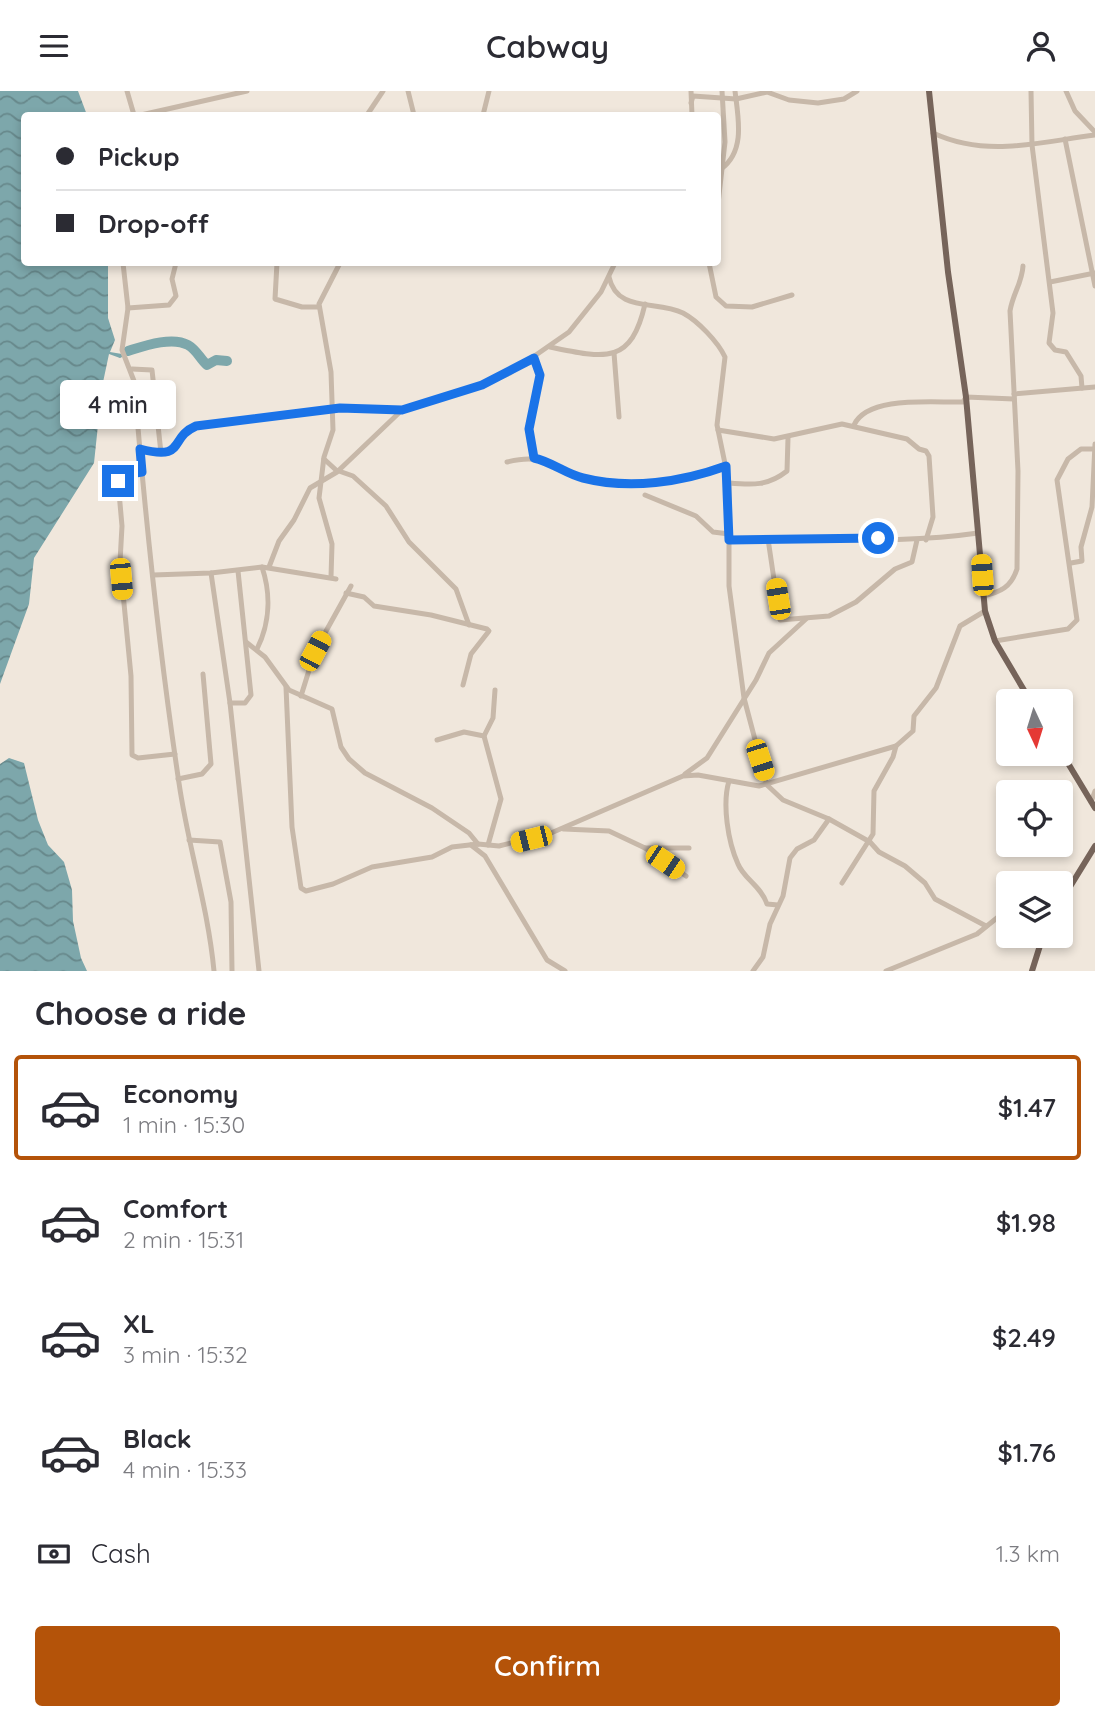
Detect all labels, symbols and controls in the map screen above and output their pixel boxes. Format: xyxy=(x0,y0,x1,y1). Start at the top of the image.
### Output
text: Cabway xyxy=(486,26,609,66)
icon: menu xyxy=(35,27,73,65)
icon: person xyxy=(1022,27,1060,65)
text: Pickup xyxy=(98,140,180,173)
text: Drop-off xyxy=(98,207,209,240)
callout: 4 min xyxy=(60,379,176,429)
text: 4 min xyxy=(88,390,148,419)
route end xyxy=(102,465,134,497)
route start xyxy=(862,522,894,554)
car xyxy=(971,553,994,597)
car xyxy=(109,557,134,601)
car xyxy=(765,577,792,621)
car xyxy=(296,628,335,674)
north arrow xyxy=(996,689,1073,767)
map controls xyxy=(996,689,1073,948)
car xyxy=(744,737,777,783)
button: locate xyxy=(996,780,1073,857)
car xyxy=(509,824,554,854)
car xyxy=(642,842,689,882)
button: layers xyxy=(996,871,1073,948)
text: Choose a ride xyxy=(35,993,247,1033)
icon: car xyxy=(39,1076,102,1139)
text: Economy xyxy=(123,1077,238,1110)
text: $1.47 xyxy=(998,1091,1056,1124)
text: 1 min · 15:30 xyxy=(123,1110,245,1139)
icon: car xyxy=(39,1191,102,1254)
text: Comfort xyxy=(123,1192,228,1225)
text: $1.98 xyxy=(996,1206,1056,1239)
text: 2 min · 15:31 xyxy=(123,1225,244,1254)
icon: car xyxy=(39,1306,102,1369)
text: XL xyxy=(123,1307,155,1340)
text: $2.49 xyxy=(992,1321,1056,1354)
text: 3 min · 15:32 xyxy=(123,1340,248,1369)
icon: car xyxy=(39,1421,102,1484)
text: Black xyxy=(123,1422,192,1455)
text: $1.76 xyxy=(998,1436,1056,1469)
text: 4 min · 15:33 xyxy=(123,1455,247,1484)
icon: cash xyxy=(35,1535,73,1573)
text: Cash xyxy=(91,1537,151,1570)
text: 1.3 km xyxy=(996,1539,1060,1568)
button: Confirm xyxy=(35,1626,1060,1706)

